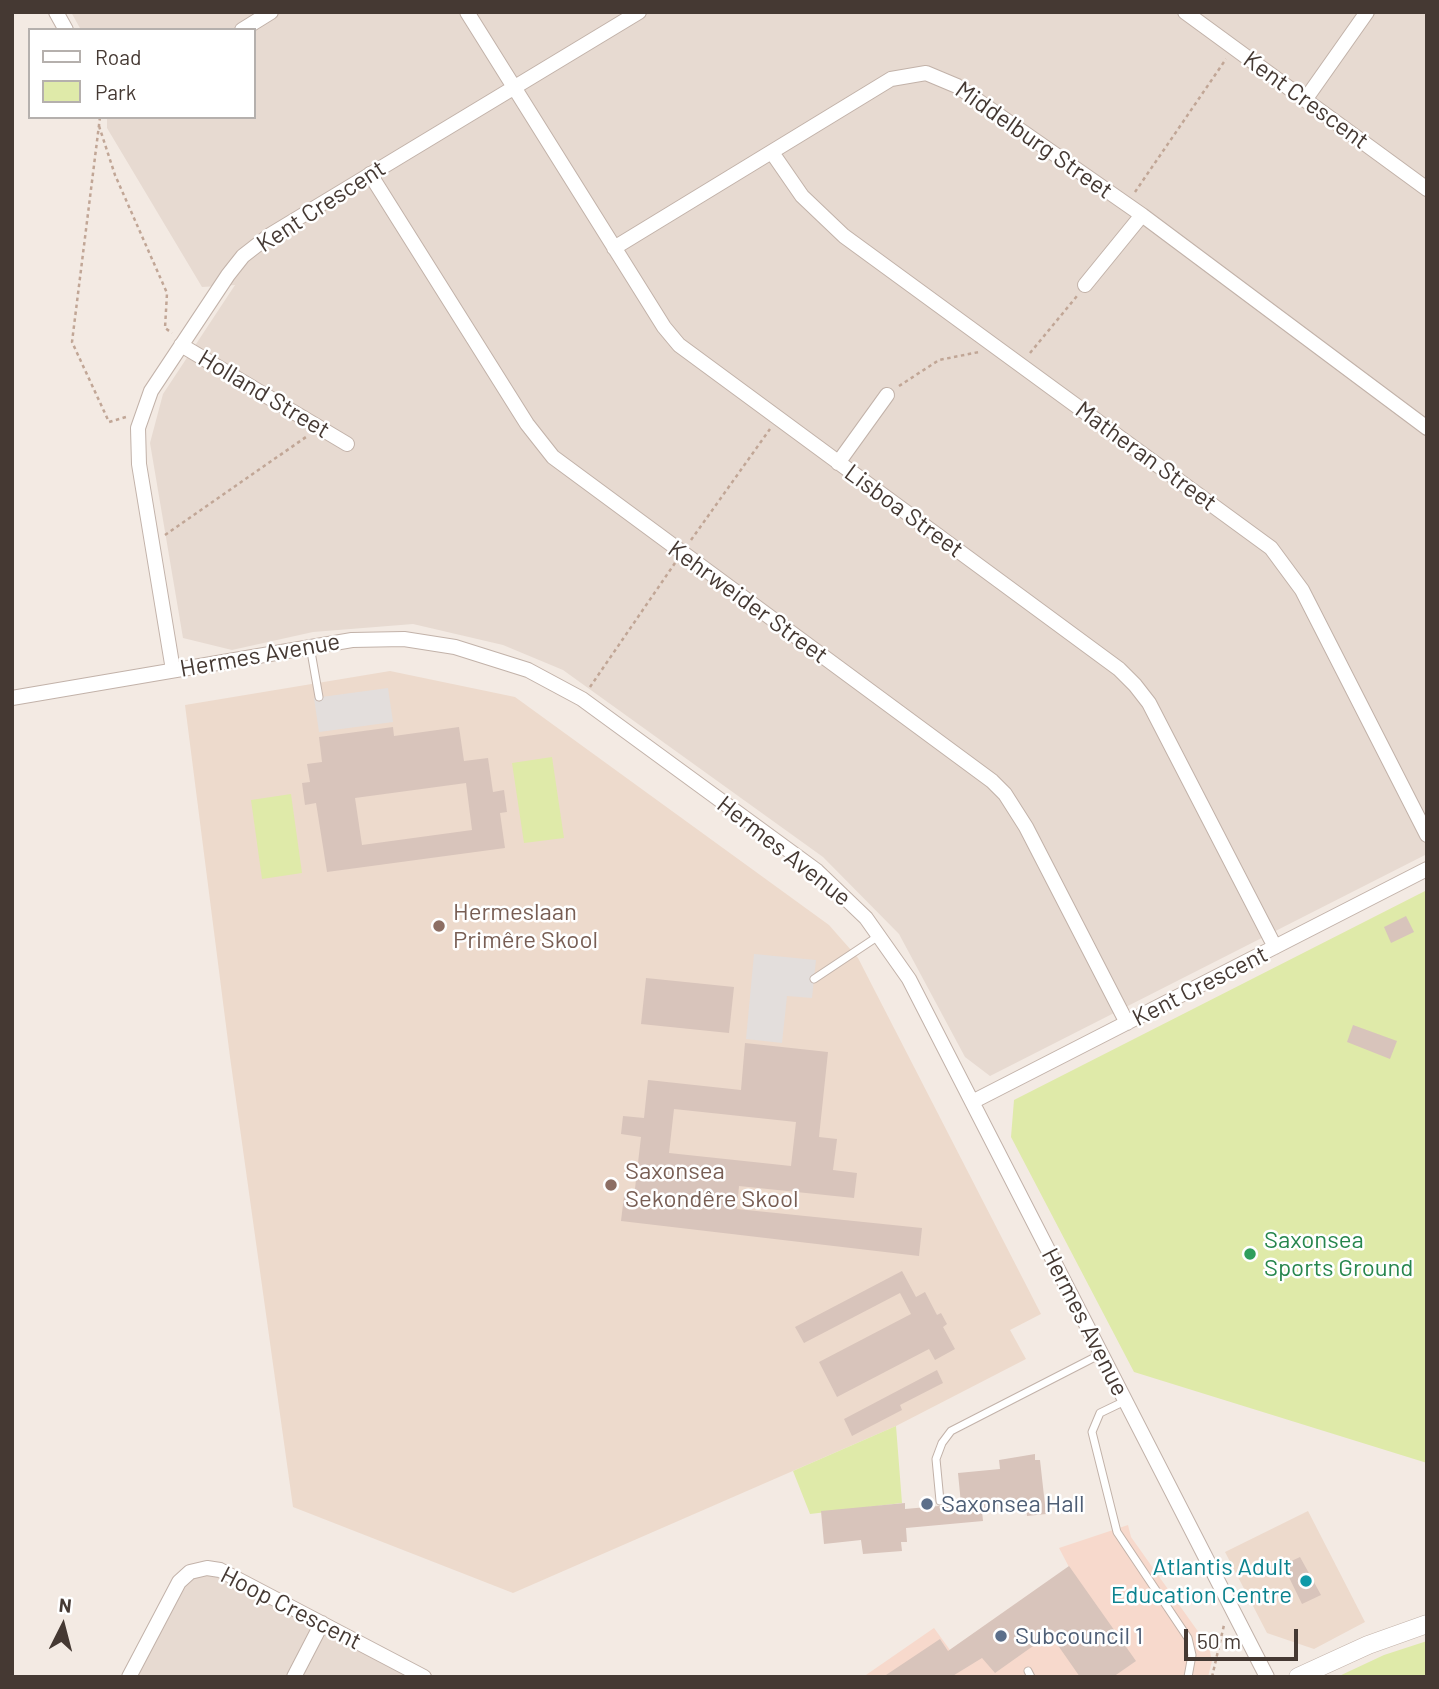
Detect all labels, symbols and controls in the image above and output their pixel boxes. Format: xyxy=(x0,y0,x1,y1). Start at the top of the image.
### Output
legend xyxy=(28,28,256,119)
text: Road xyxy=(95,44,141,69)
street label: Kent Crescent xyxy=(1238,45,1374,155)
street label: Middelburg Street xyxy=(950,75,1118,205)
text: Park xyxy=(95,79,136,104)
street label: Kent Crescent xyxy=(251,154,391,258)
street label: Holland Street xyxy=(193,343,335,445)
street label: Matheran Street xyxy=(1070,395,1222,517)
street label: Lisboa Street xyxy=(839,458,969,564)
street label: Kehrweider Street xyxy=(663,534,833,670)
street label: Hermes Avenue xyxy=(178,627,342,683)
street label: Hermes Avenue xyxy=(711,790,857,912)
place label: Hermeslaan Primêre Skool xyxy=(453,898,598,954)
marker: Hermeslaan Primêre Skool xyxy=(431,918,447,934)
street label: Kent Crescent xyxy=(1128,940,1272,1032)
place label: Saxonsea Sekondêre Skool xyxy=(625,1157,799,1213)
marker: Saxonsea Sekondêre Skool xyxy=(603,1177,619,1193)
place label: Saxonsea Sports Ground xyxy=(1264,1226,1413,1282)
street label: Hermes Avenue xyxy=(1035,1243,1135,1401)
marker: Saxonsea Sports Ground xyxy=(1242,1246,1258,1262)
place label: Saxonsea Hall xyxy=(941,1490,1084,1518)
marker: Saxonsea Hall xyxy=(919,1496,935,1512)
place label: Atlantis Adult Education Centre xyxy=(1111,1553,1292,1609)
street label: Hoop Crescent xyxy=(216,1560,366,1656)
marker: Atlantis Adult Education Centre xyxy=(1298,1573,1314,1589)
north arrow xyxy=(28,1591,98,1661)
text: N xyxy=(58,1593,73,1617)
scale bar xyxy=(1187,1616,1301,1660)
place label: Subcouncil 1 xyxy=(1015,1622,1143,1650)
marker: Subcouncil 1 xyxy=(993,1628,1009,1644)
text: 50 m xyxy=(1197,1628,1241,1653)

